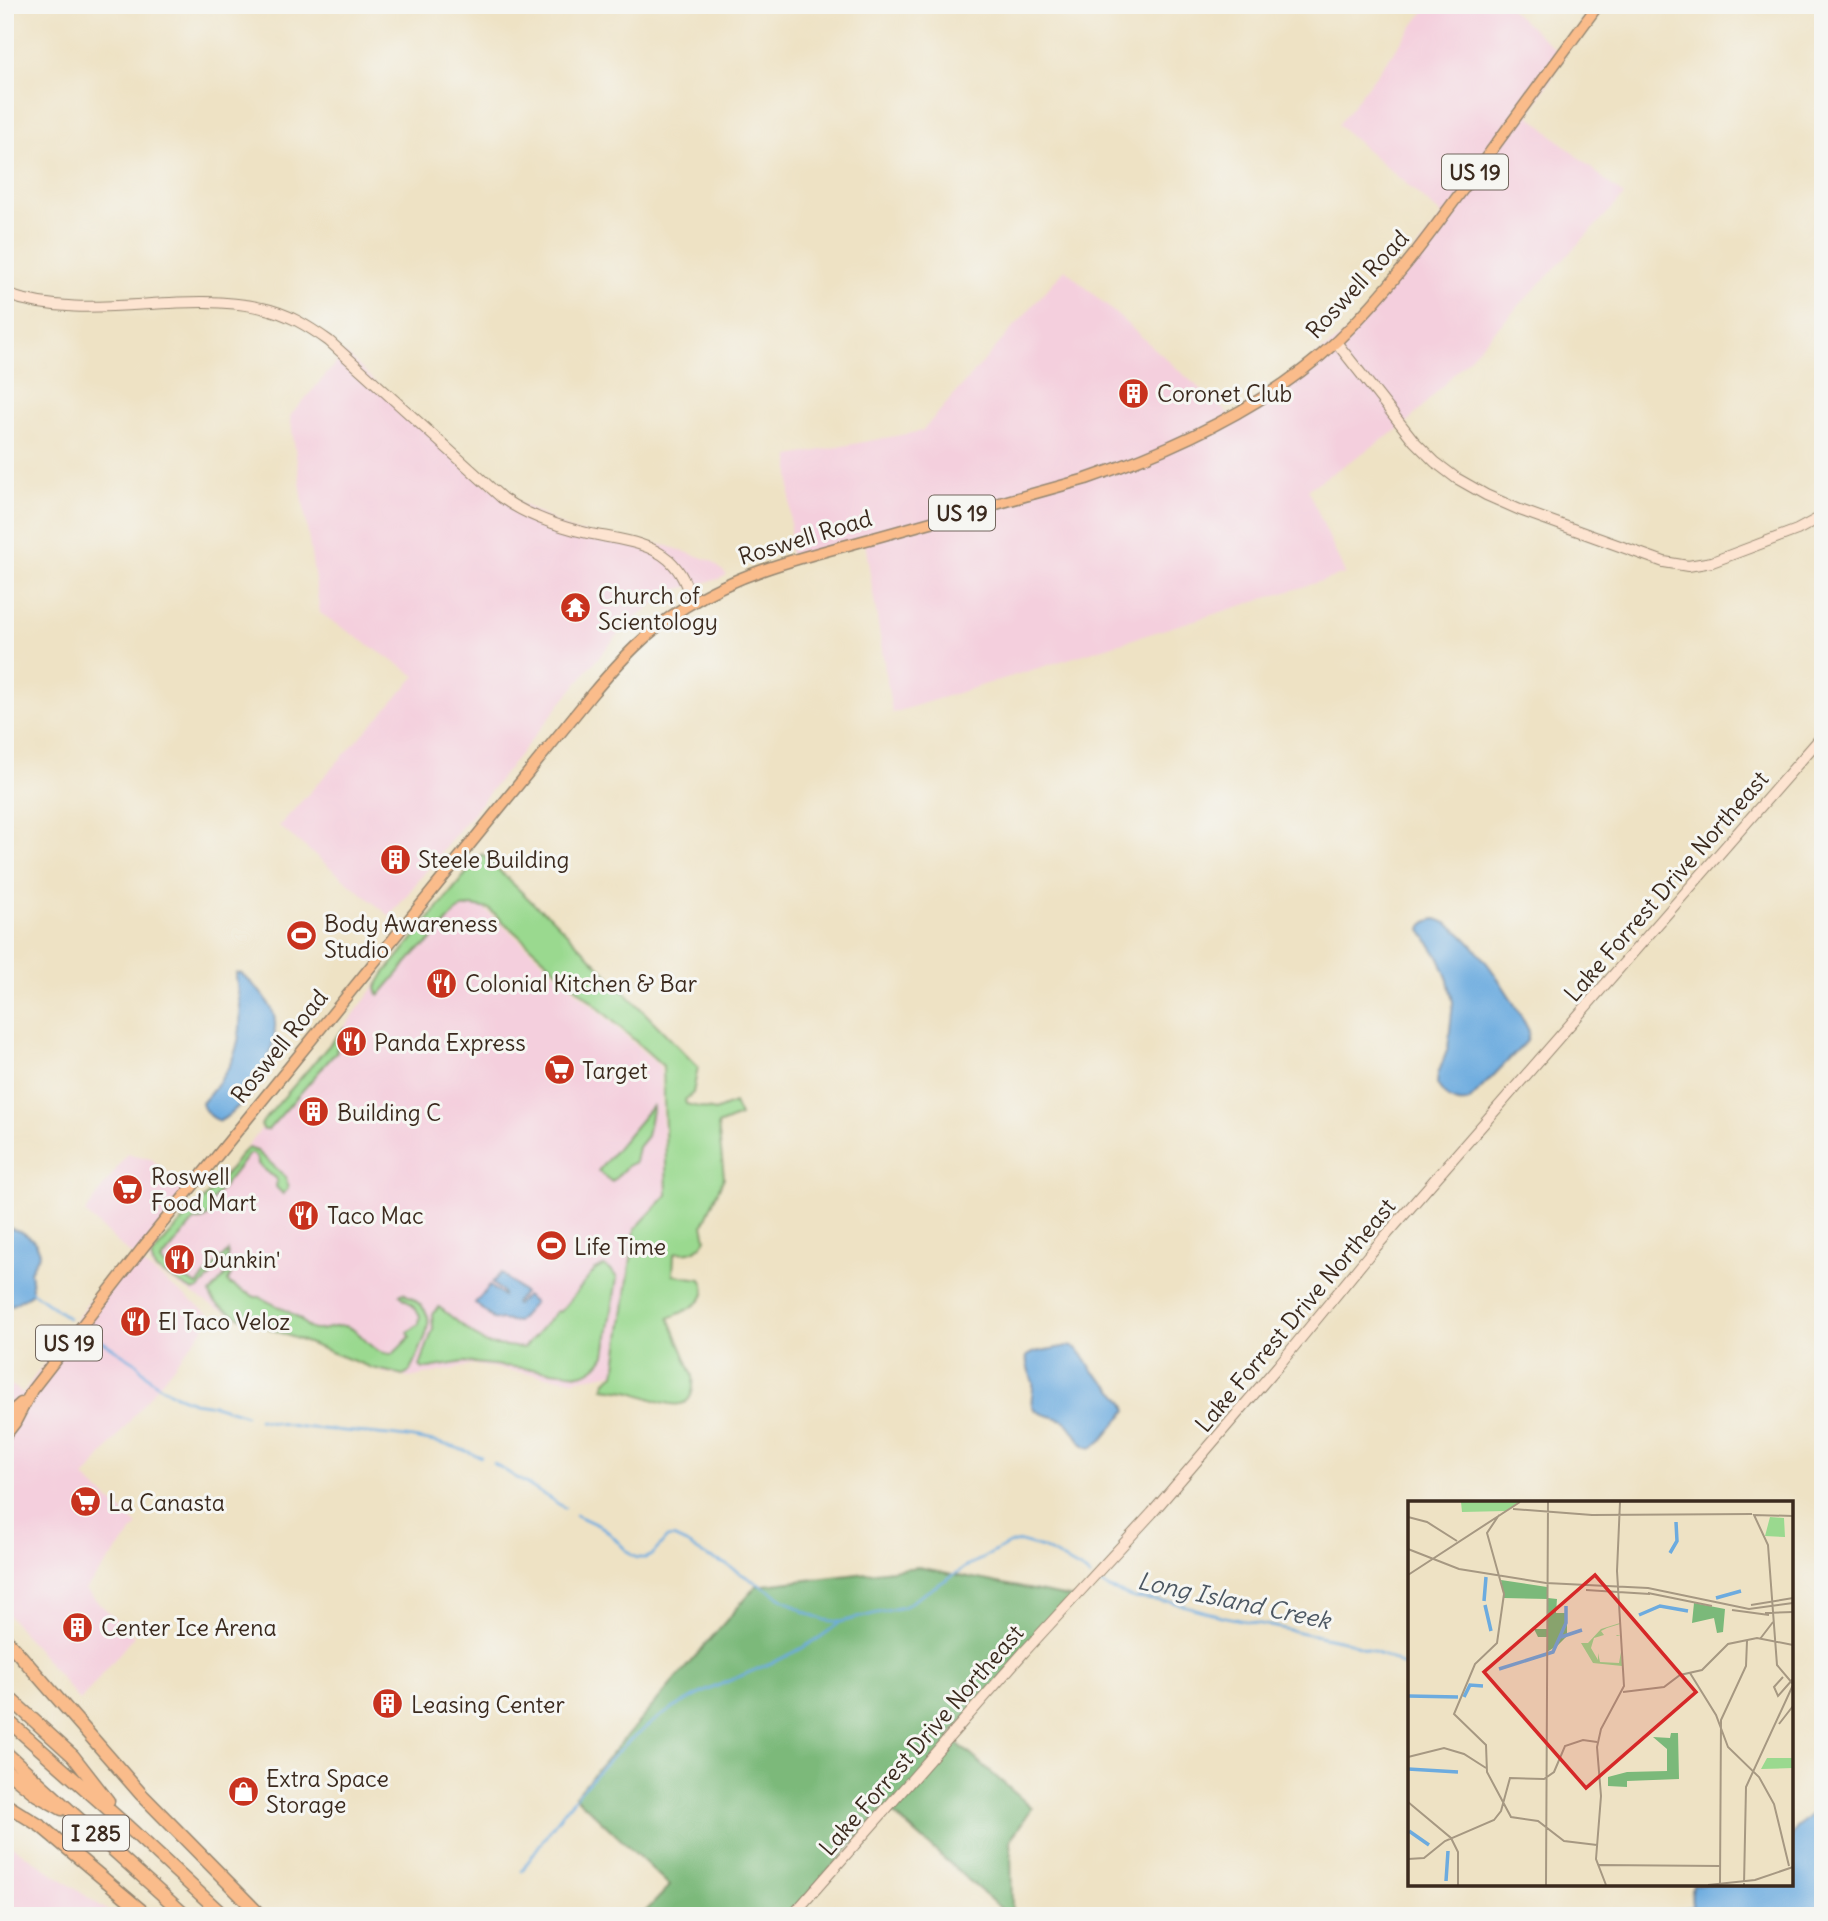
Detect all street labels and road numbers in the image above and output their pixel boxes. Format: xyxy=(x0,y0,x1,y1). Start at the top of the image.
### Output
road number: US 19 xyxy=(1442,154,1508,190)
street label: Roswell Road xyxy=(1299,224,1415,344)
road number: US 19 xyxy=(929,496,995,530)
street label: Roswell Road xyxy=(735,503,875,571)
street label: Lake Forrest Drive Northeast xyxy=(1558,764,1774,1007)
street label: Roswell Road xyxy=(224,983,334,1109)
street label: Lake Forrest Drive Northeast xyxy=(1189,1192,1402,1438)
road number: US 19 xyxy=(36,1326,102,1360)
street label: Lake Forrest Drive Northeast xyxy=(813,1618,1029,1861)
road number: I 285 xyxy=(63,1815,129,1850)

